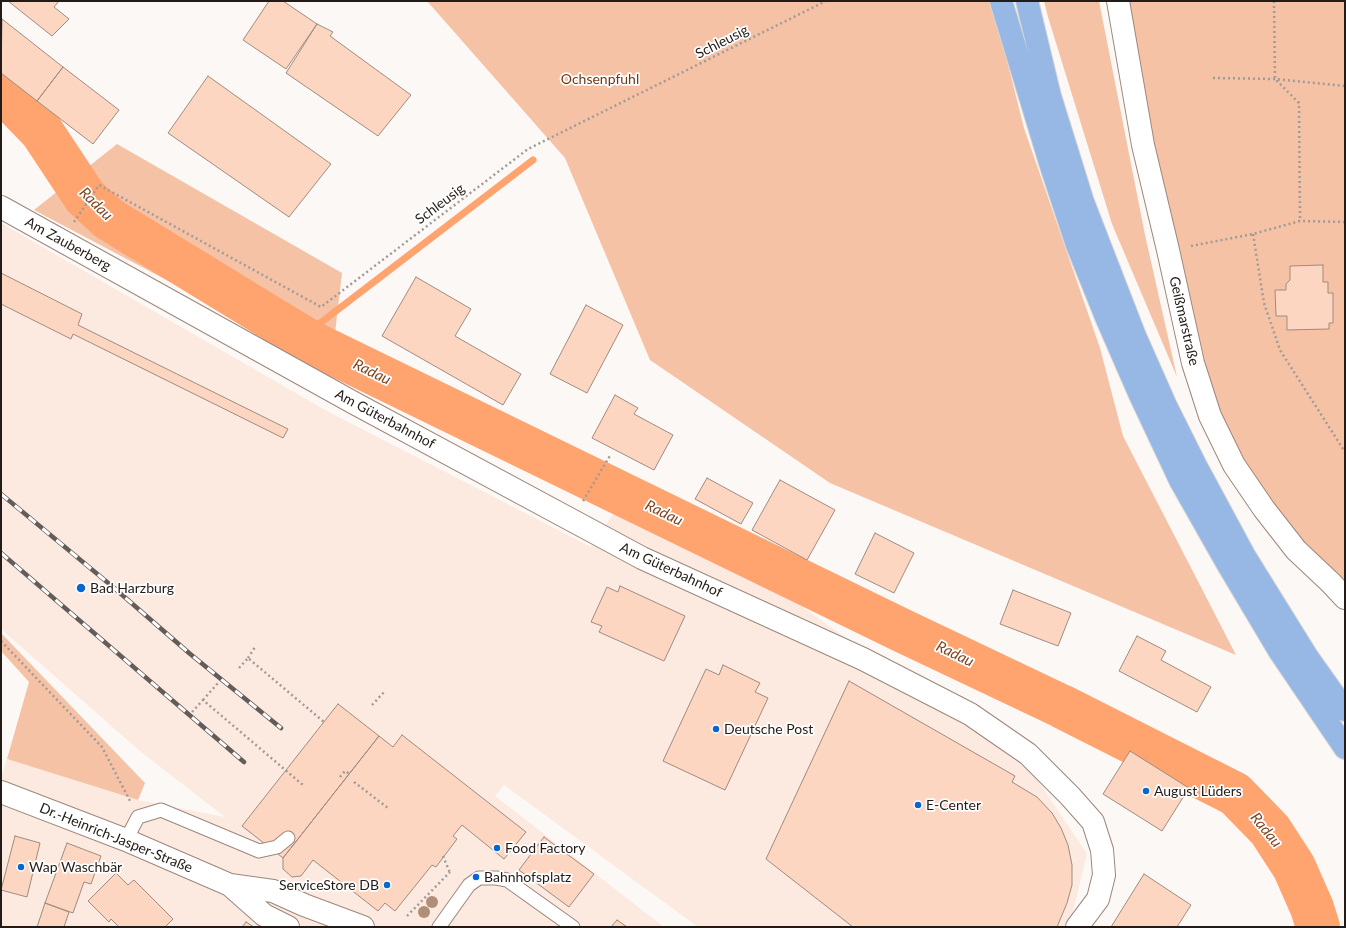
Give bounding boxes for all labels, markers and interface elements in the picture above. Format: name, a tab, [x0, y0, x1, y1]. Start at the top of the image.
street label: Schleusig	[693, 22, 751, 62]
park label: Ochsenpfuhl	[561, 71, 639, 87]
street label: Schleusig	[412, 180, 468, 228]
water label: Radau	[76, 184, 116, 224]
street label: Am Zauberberg	[22, 214, 114, 274]
street label: Geißmarstraße	[1166, 275, 1202, 367]
water label: Radau	[350, 355, 394, 389]
street label: Am Güterbahnhof	[332, 386, 438, 452]
water label: Radau	[642, 496, 686, 530]
street label: Am Güterbahnhof	[617, 539, 725, 601]
place label: Bad Harzburg	[90, 580, 174, 596]
marker: Bad Harzburg	[75, 582, 87, 594]
water label: Radau	[933, 637, 977, 671]
place label: Deutsche Post	[724, 721, 813, 737]
marker: Deutsche Post	[711, 724, 721, 734]
place label: August Lüders	[1154, 783, 1242, 799]
marker: August Lüders	[1141, 786, 1151, 796]
place label: E-Center	[926, 797, 981, 813]
street label: Dr.-Heinrich-Jasper-Straße	[37, 800, 195, 876]
marker: E-Center	[913, 800, 923, 810]
water label: Radau	[1247, 809, 1285, 851]
place label: Food Factory	[505, 840, 585, 856]
marker: Food Factory	[492, 843, 502, 853]
place label: Wap Waschbär	[29, 859, 122, 875]
marker: Wap Waschbär	[16, 862, 26, 872]
place label: Bahnhofsplatz	[484, 869, 571, 885]
marker: Bahnhofsplatz	[471, 872, 481, 882]
place label: ServiceStore DB	[279, 877, 379, 893]
marker: ServiceStore DB	[382, 880, 392, 890]

